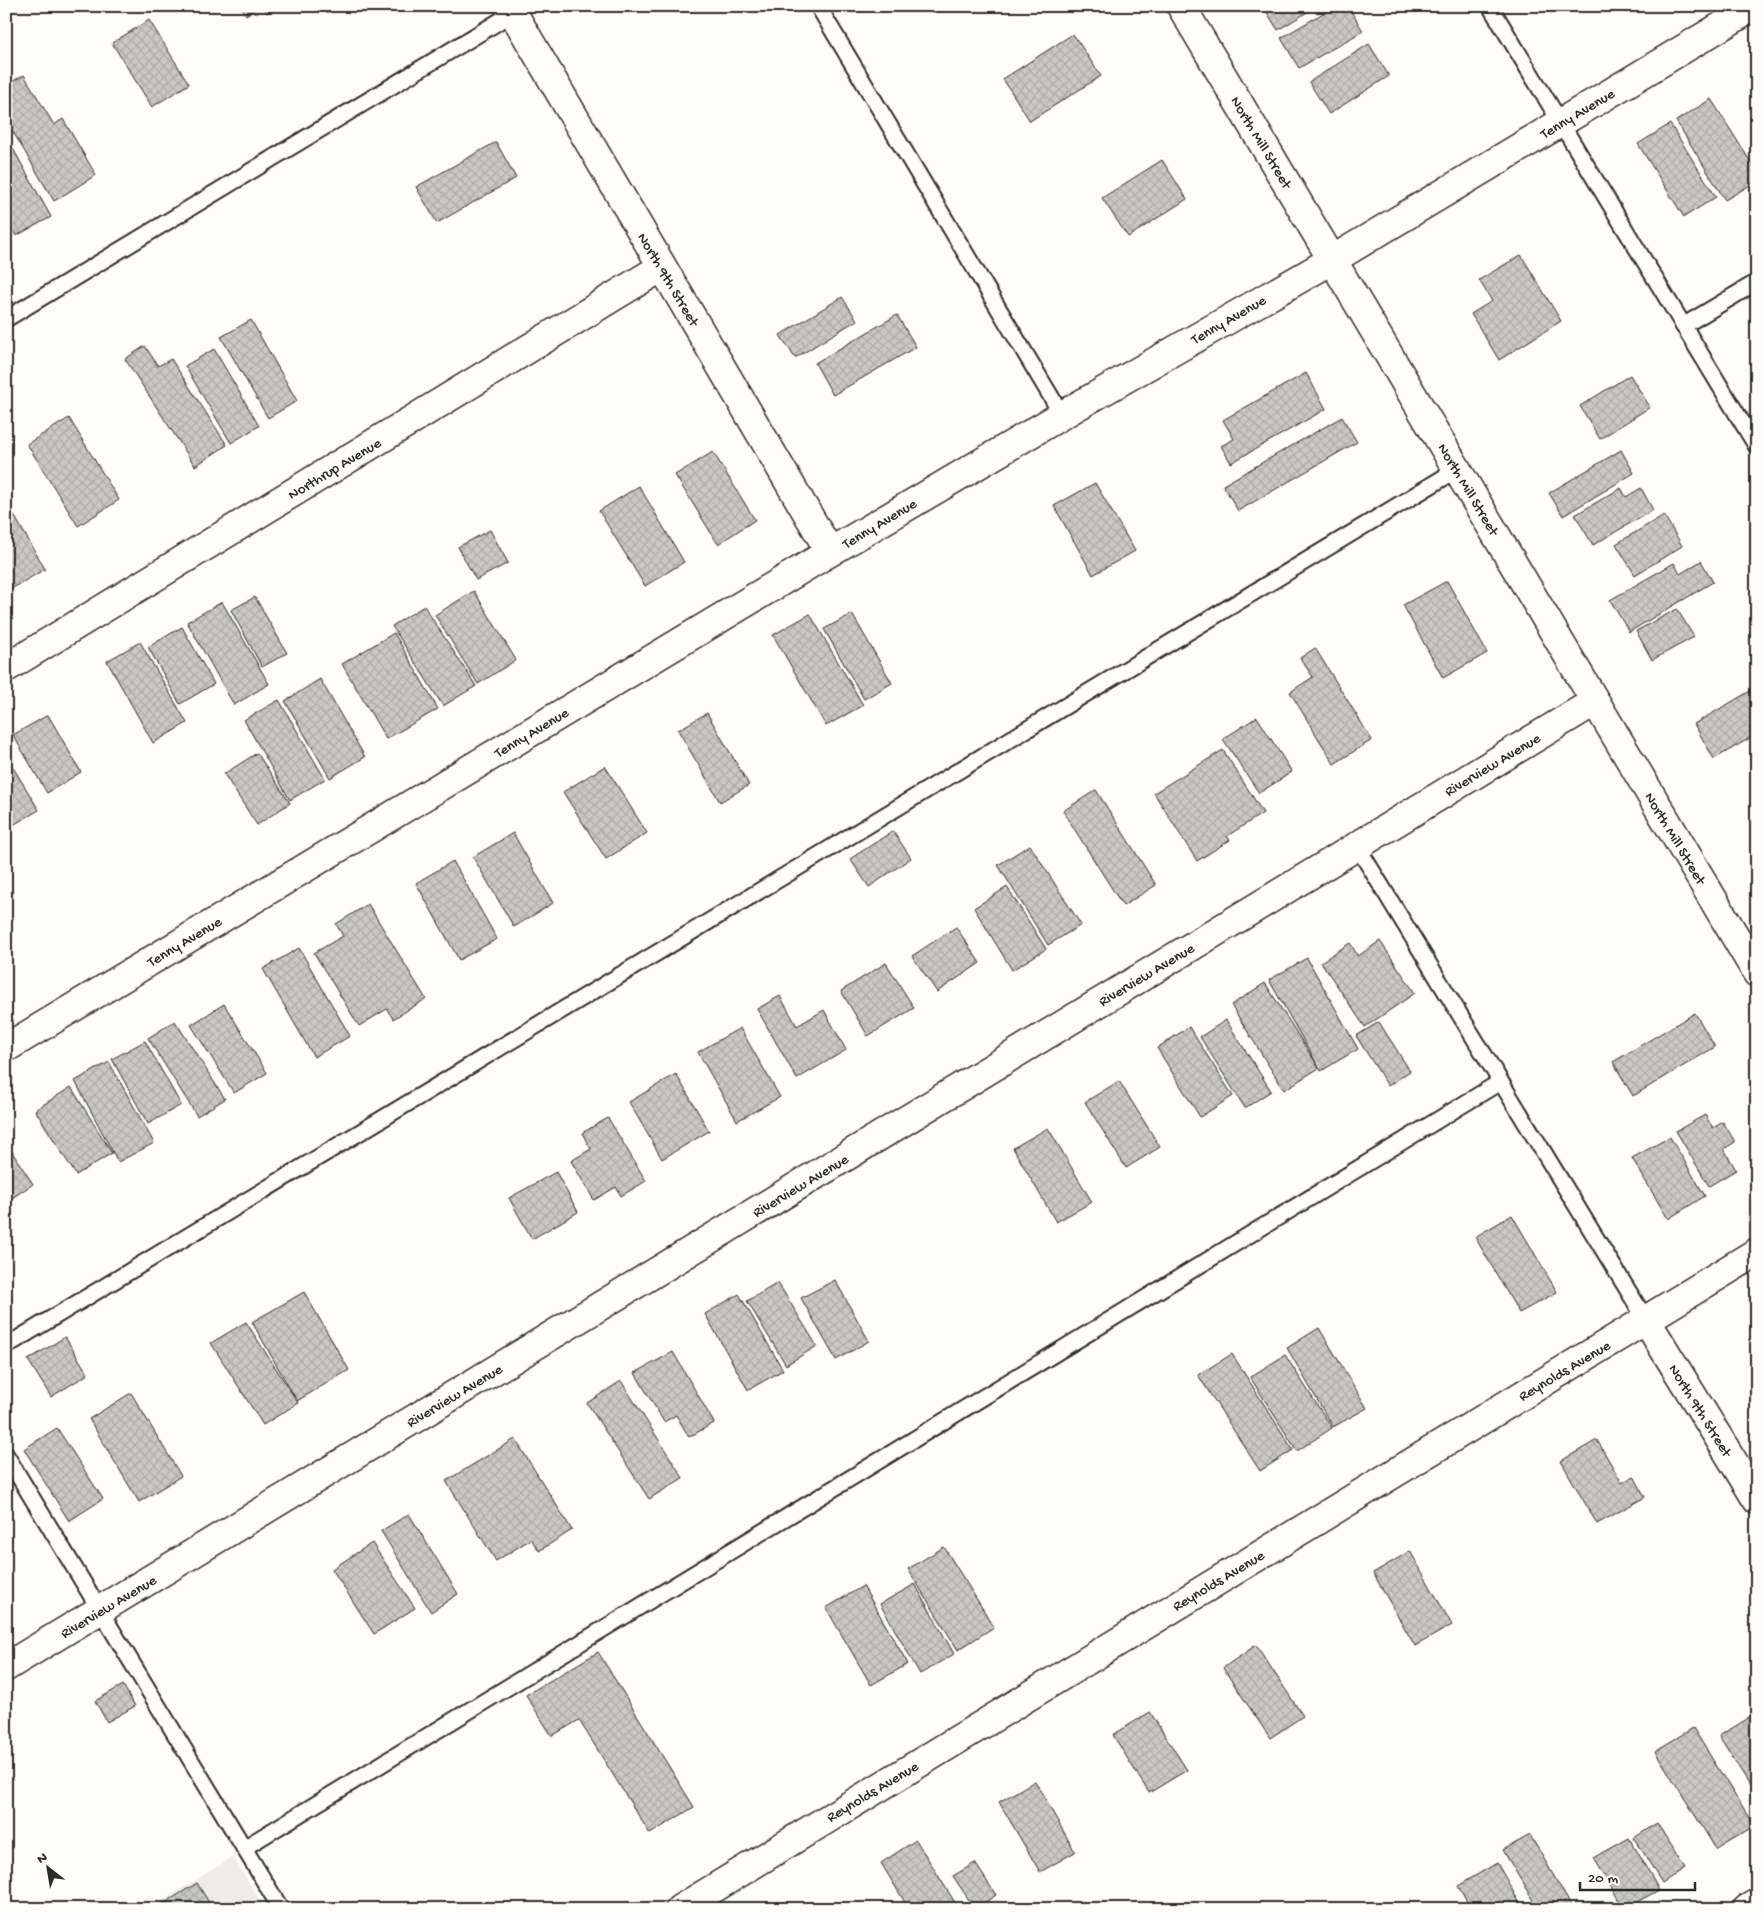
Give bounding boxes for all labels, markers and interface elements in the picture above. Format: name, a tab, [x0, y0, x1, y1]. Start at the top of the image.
street label: Tenny Avenue	[1537, 85, 1619, 145]
street label: North Mill Street	[1226, 94, 1296, 194]
street label: North 9th Street	[632, 230, 703, 332]
street label: Tenny Avenue	[1187, 292, 1270, 350]
street label: Northrup Avenue	[285, 435, 385, 505]
street label: North Mill Street	[1433, 441, 1503, 541]
street label: Tenny Avenue	[839, 495, 921, 555]
street label: Tenny Avenue	[491, 704, 573, 764]
street label: Riverview Avenue	[1442, 730, 1544, 801]
street label: North Mill Street	[1640, 790, 1710, 890]
street label: Tenny Avenue	[144, 913, 226, 973]
street label: Riverview Avenue	[1096, 940, 1198, 1011]
street label: Riverview Avenue	[750, 1151, 852, 1222]
street label: Reynolds Avenue	[1516, 1337, 1615, 1406]
street label: Riverview Avenue	[404, 1361, 506, 1432]
street label: North 9th Street	[1664, 1361, 1736, 1462]
street label: Reynolds Avenue	[1170, 1547, 1269, 1616]
street label: Riverview Avenue	[58, 1572, 160, 1643]
street label: Reynolds Avenue	[824, 1758, 923, 1827]
north arrow	[22, 1842, 72, 1892]
text: N	[34, 1849, 51, 1869]
scale bar	[1580, 1860, 1696, 1892]
text: 20 m	[1588, 1870, 1618, 1888]

